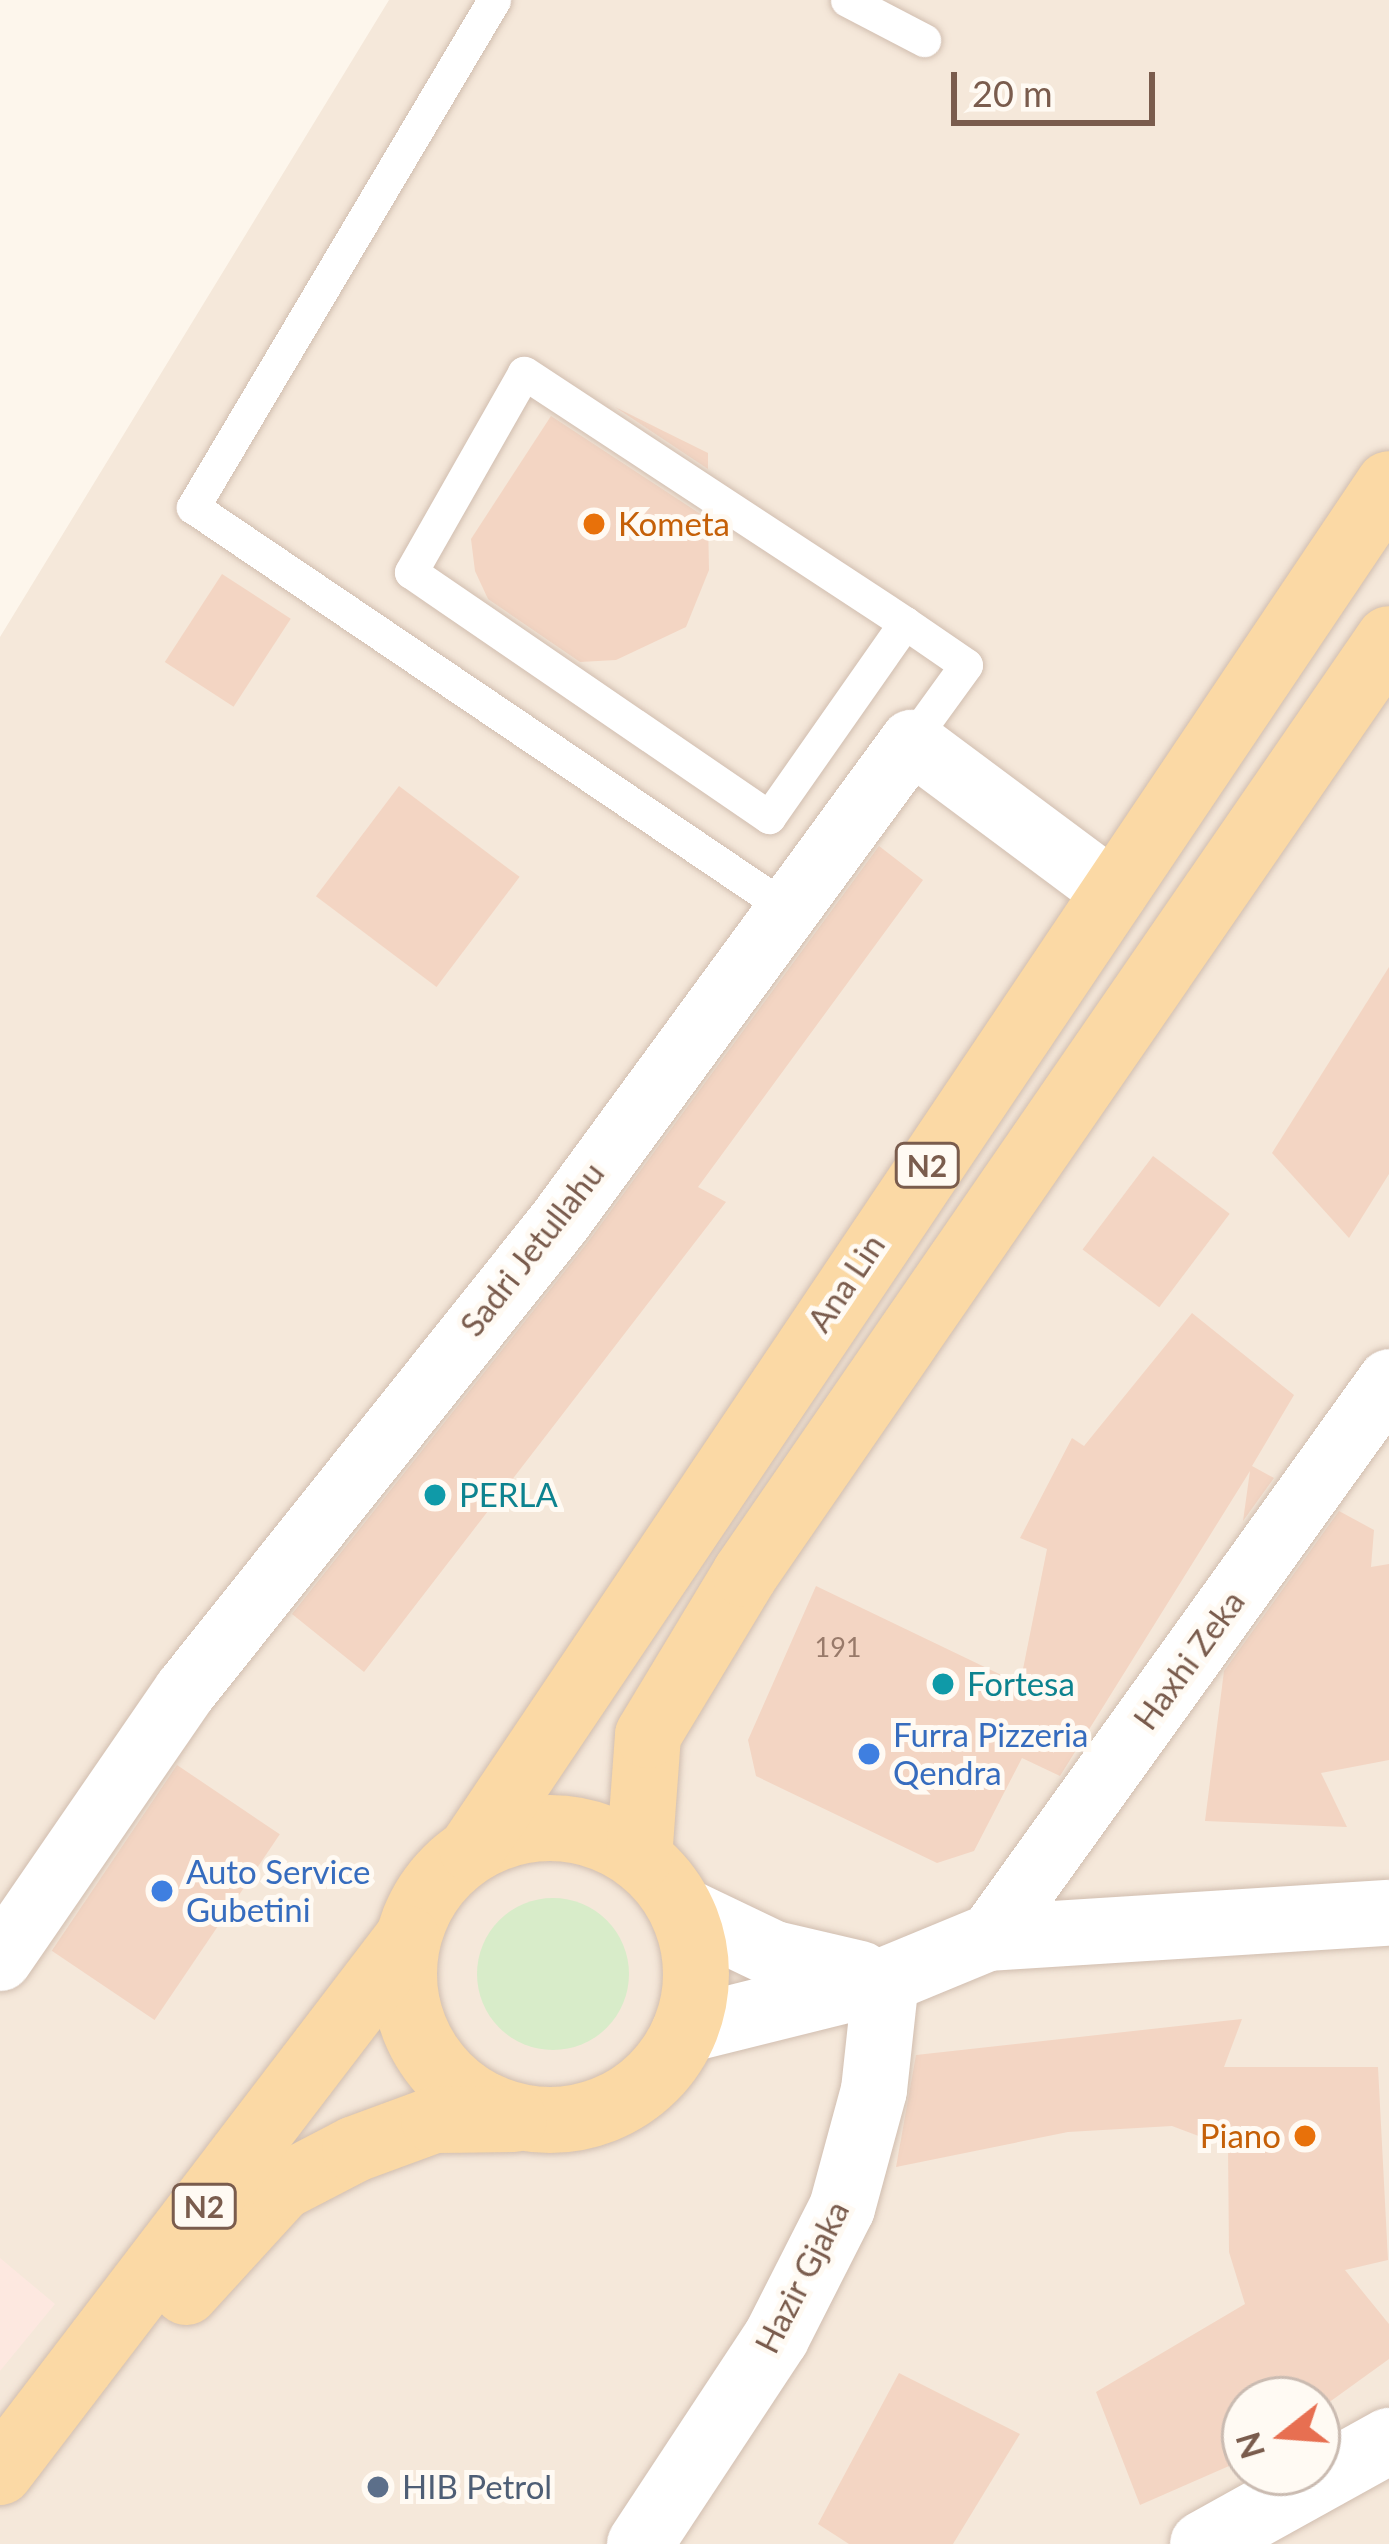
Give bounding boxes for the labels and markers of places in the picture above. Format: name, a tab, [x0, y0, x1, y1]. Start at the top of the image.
place label: Kometa	[618, 504, 730, 544]
marker: Kometa	[581, 511, 607, 537]
place label: PERLA	[459, 1475, 558, 1515]
marker: PERLA	[422, 1482, 448, 1508]
place label: Fortesa	[967, 1664, 1075, 1704]
marker: Fortesa	[930, 1671, 956, 1697]
place label: Furra Pizzeria Qendra	[893, 1715, 1088, 1793]
marker: Furra Pizzeria Qendra	[856, 1741, 882, 1767]
place label: Auto Service Gubetini	[186, 1852, 370, 1930]
marker: Auto Service Gubetini	[149, 1878, 175, 1904]
place label: Piano	[1200, 2116, 1281, 2156]
marker: Piano	[1292, 2123, 1318, 2149]
place label: HIB Petrol	[402, 2467, 552, 2507]
marker: HIB Petrol	[365, 2474, 391, 2500]

